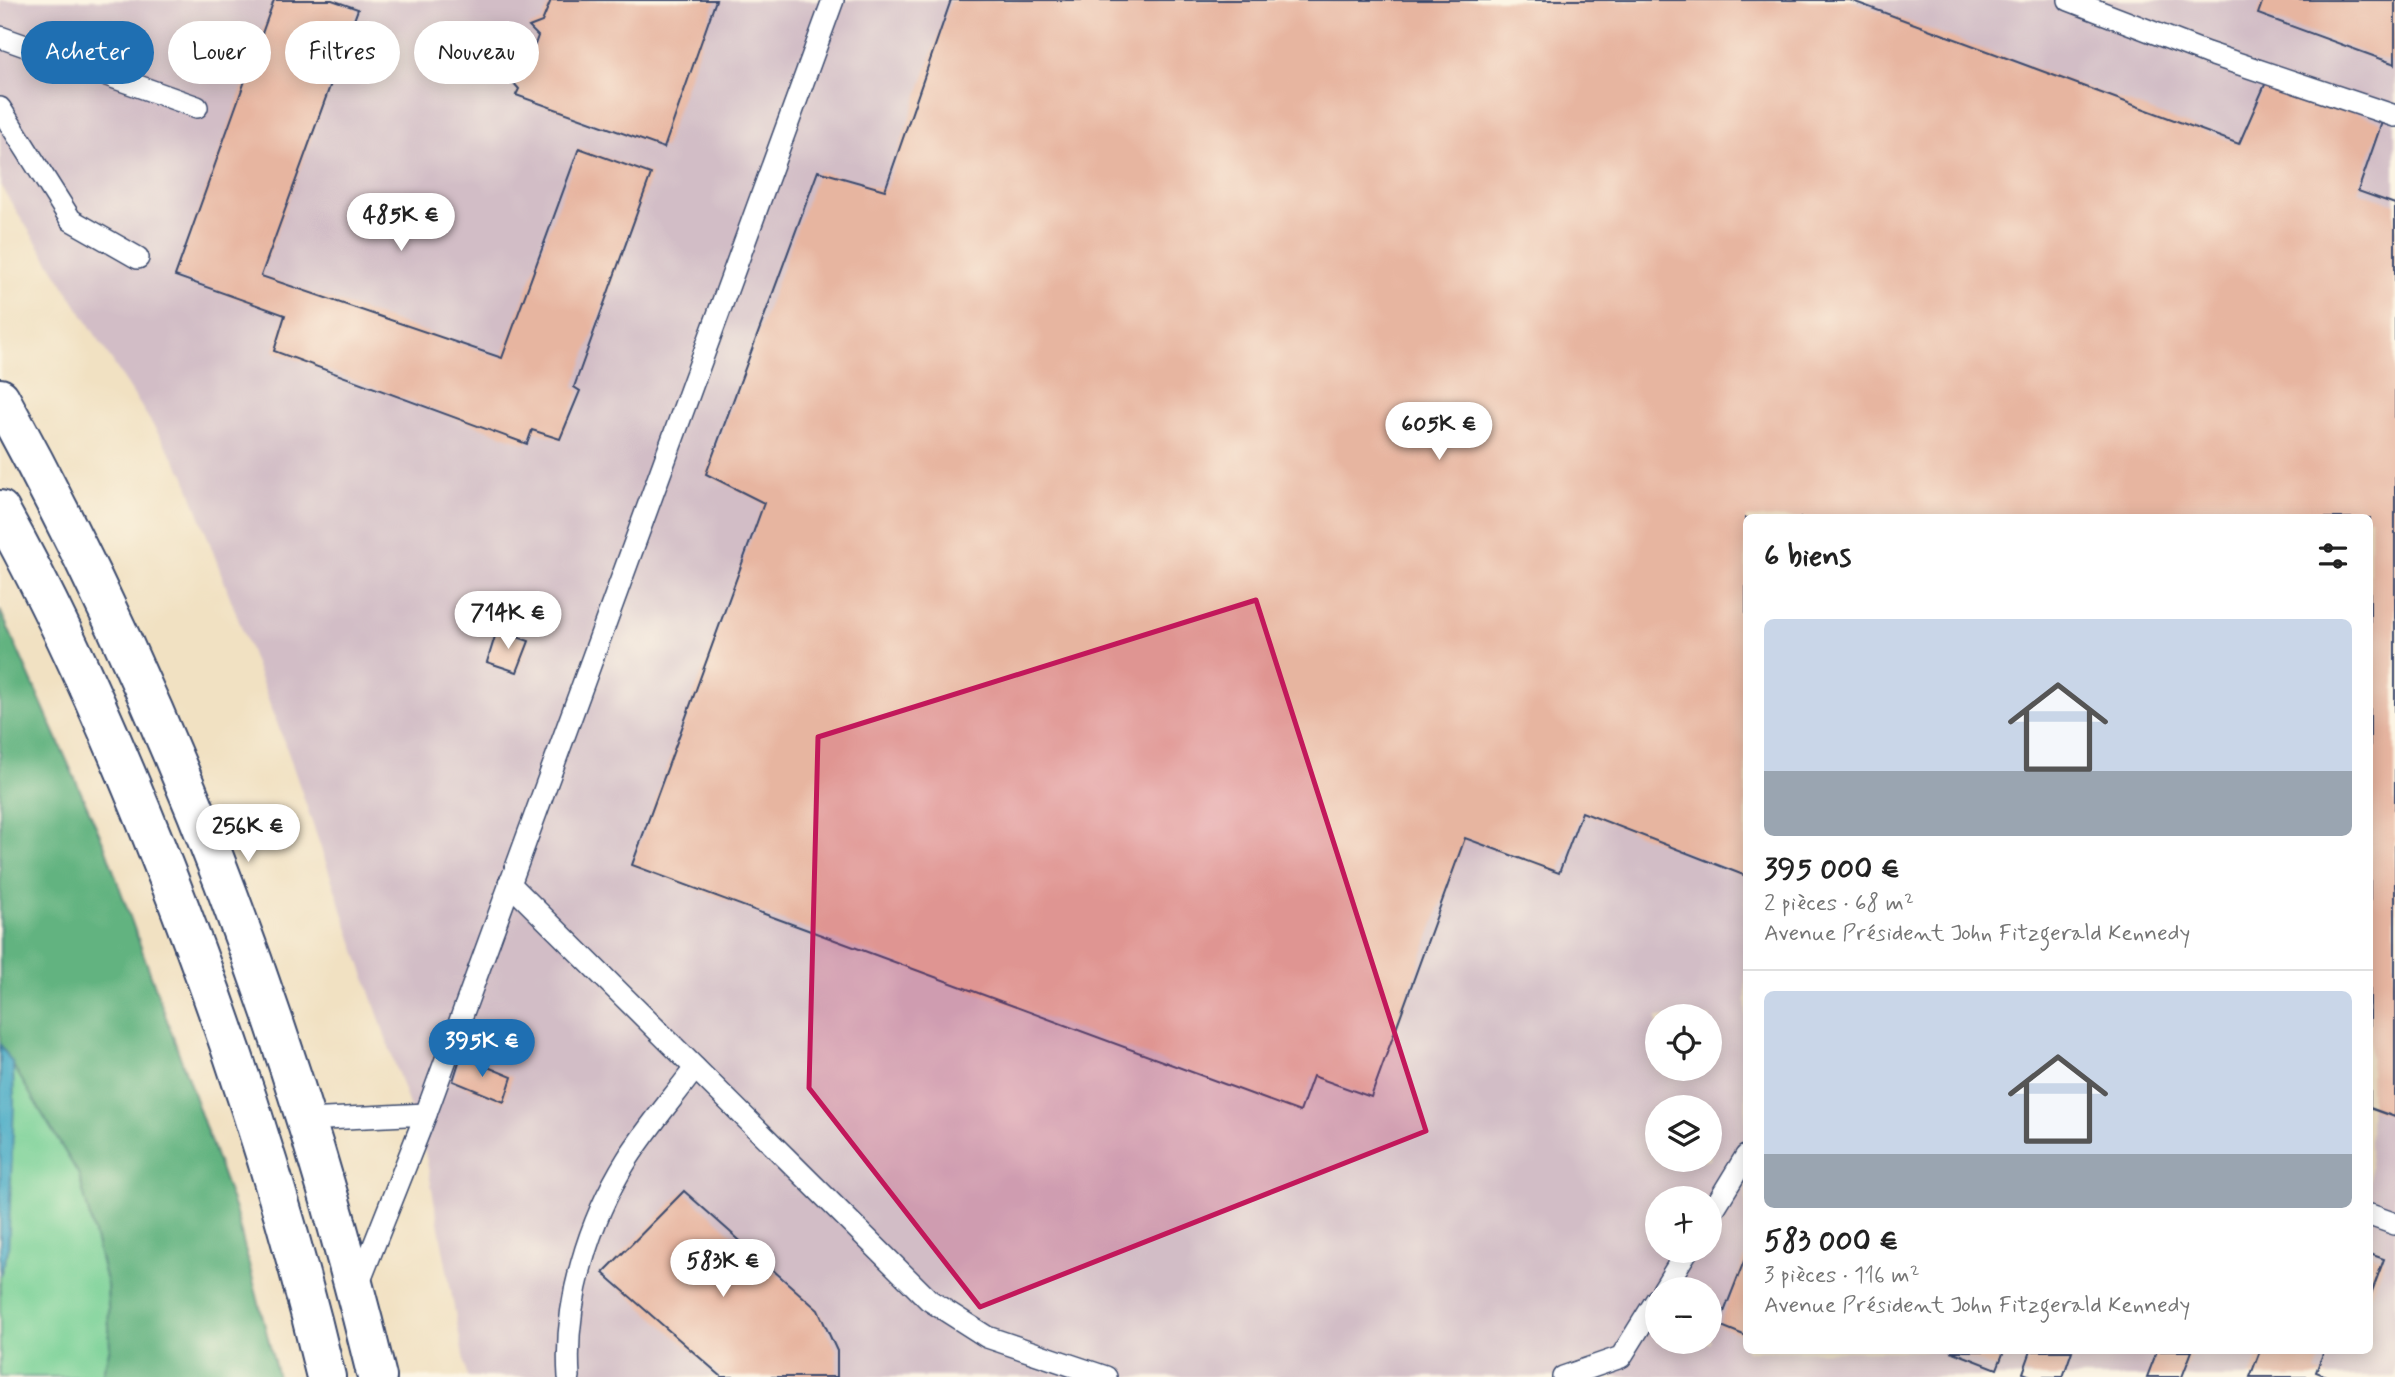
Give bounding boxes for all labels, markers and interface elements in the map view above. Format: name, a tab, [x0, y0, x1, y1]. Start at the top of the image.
chip: Acheter	[21, 21, 154, 84]
chip: Louer	[168, 21, 271, 84]
chip: Filtres	[285, 21, 400, 84]
chip: Nouveau	[414, 21, 539, 84]
pin: 485K €	[344, 194, 458, 253]
text: 485K €	[363, 201, 439, 231]
pin: 605K €	[1382, 402, 1496, 462]
text: 605K €	[1401, 410, 1477, 440]
text: 6 biens	[1764, 537, 1851, 576]
icon: filters	[2314, 537, 2352, 575]
pin: 714K €	[451, 592, 565, 651]
text: 714K €	[471, 599, 545, 629]
icon: home	[1995, 664, 2121, 790]
pin: 256K €	[191, 804, 305, 864]
text: 256K €	[212, 812, 284, 842]
text: 395 000 €	[1764, 850, 1900, 889]
text: 2 pièces · 68 m²	[1764, 889, 1914, 919]
text: Avenue Président John Fitzgerald Kennedy	[1764, 919, 2190, 949]
map controls	[1645, 1004, 1722, 1354]
button: locate	[1645, 1004, 1722, 1081]
pin: 395K €	[425, 1020, 539, 1079]
text: 395K €	[445, 1027, 519, 1057]
icon: home	[1995, 1036, 2121, 1162]
button: layers	[1645, 1095, 1722, 1172]
button: +	[1645, 1186, 1722, 1263]
text: 583 000 €	[1764, 1222, 1899, 1261]
pin: 583K €	[666, 1240, 780, 1299]
text: 583K €	[686, 1247, 760, 1277]
text: 3 pièces · 116 m²	[1764, 1261, 1920, 1291]
button: −	[1645, 1277, 1722, 1354]
text: Avenue Président John Fitzgerald Kennedy	[1764, 1291, 2190, 1321]

